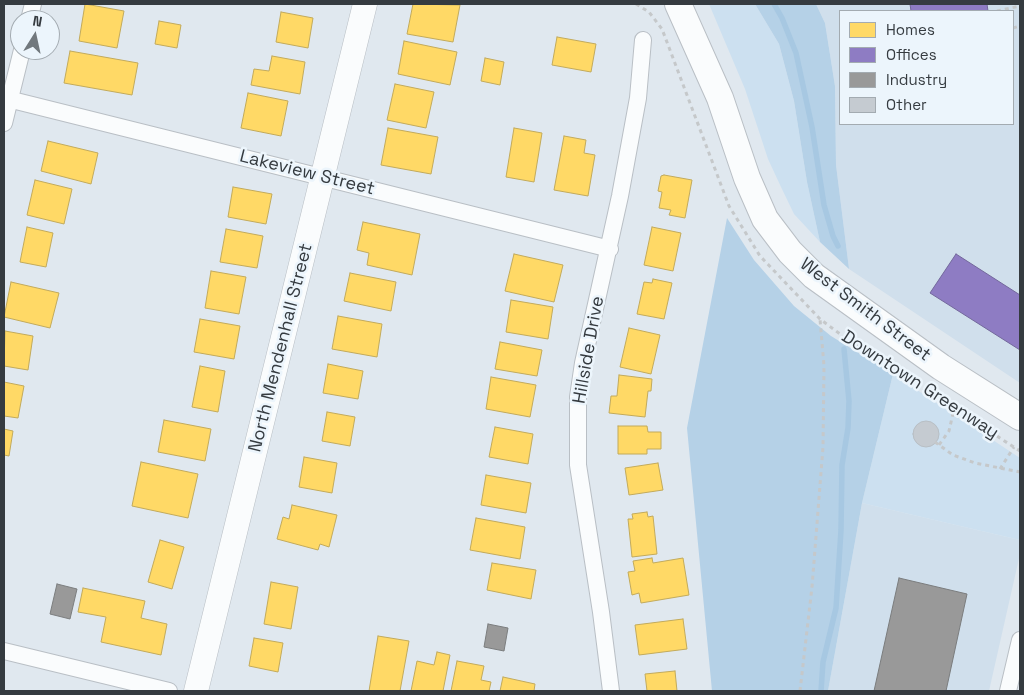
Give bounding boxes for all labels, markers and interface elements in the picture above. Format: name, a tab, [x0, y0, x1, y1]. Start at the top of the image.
north arrow	[10, 10, 60, 60]
legend	[839, 10, 1014, 125]
text: N	[31, 12, 44, 31]
text: Homes	[886, 20, 935, 39]
text: Offices	[886, 45, 937, 64]
text: Industry	[886, 70, 947, 89]
text: Other	[886, 95, 927, 114]
street label: Lakeview Street	[237, 146, 377, 200]
street label: North Mendenhall Street	[245, 241, 317, 455]
street label: West Smith Street	[795, 254, 935, 366]
street label: Hillside Drive	[569, 294, 609, 406]
street label: Downtown Greenway	[837, 326, 1003, 444]

